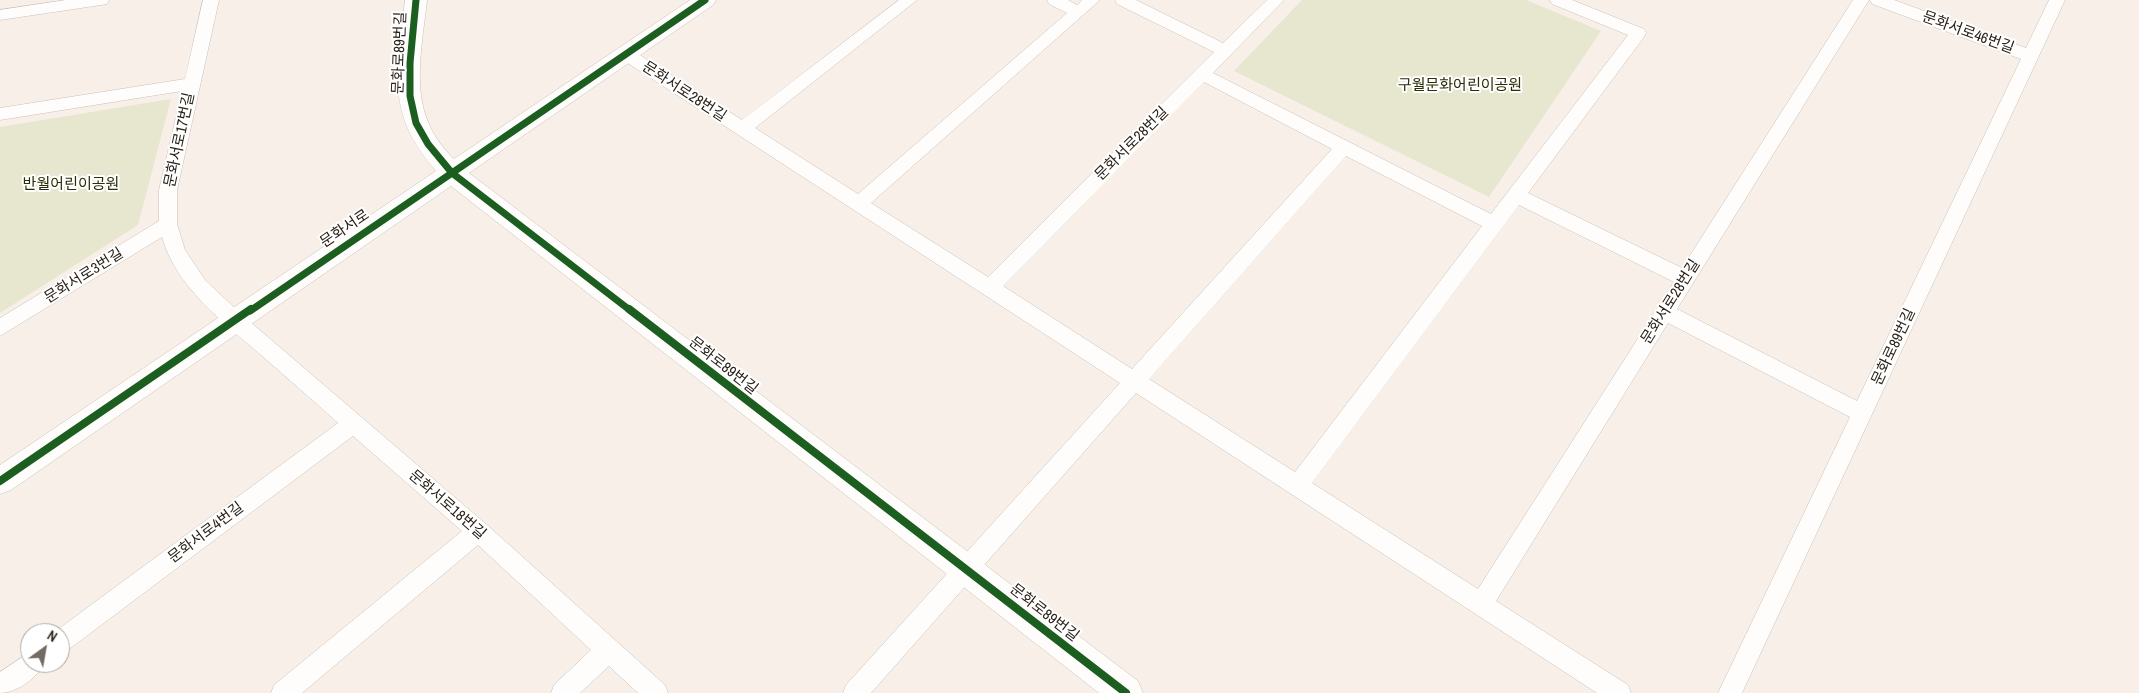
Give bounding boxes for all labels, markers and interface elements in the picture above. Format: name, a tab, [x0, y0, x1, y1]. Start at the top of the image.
street label: 문화서로46번길	[1920, 8, 2016, 58]
street label: 문화로89번길	[390, 11, 410, 95]
street label: 문화서로28번길	[639, 58, 729, 126]
park label: 구월문화어린이공원	[1398, 77, 1522, 95]
street label: 문화서로17번길	[161, 91, 199, 189]
street label: 문화서로28번길	[1092, 104, 1172, 184]
park label: 반월어린이공원	[23, 176, 119, 194]
street label: 문화서로	[317, 206, 373, 252]
street label: 문화서로3번길	[41, 245, 127, 307]
street label: 문화서로28번길	[1638, 256, 1704, 348]
street label: 문화로89번길	[1868, 306, 1920, 388]
street label: 문화로89번길	[685, 333, 761, 399]
street label: 문화서로18번길	[405, 467, 489, 543]
street label: 문화서로4번길	[165, 499, 247, 567]
street label: 문화로89번길	[1006, 580, 1082, 646]
north arrow	[20, 623, 70, 673]
text: N	[44, 626, 61, 646]

